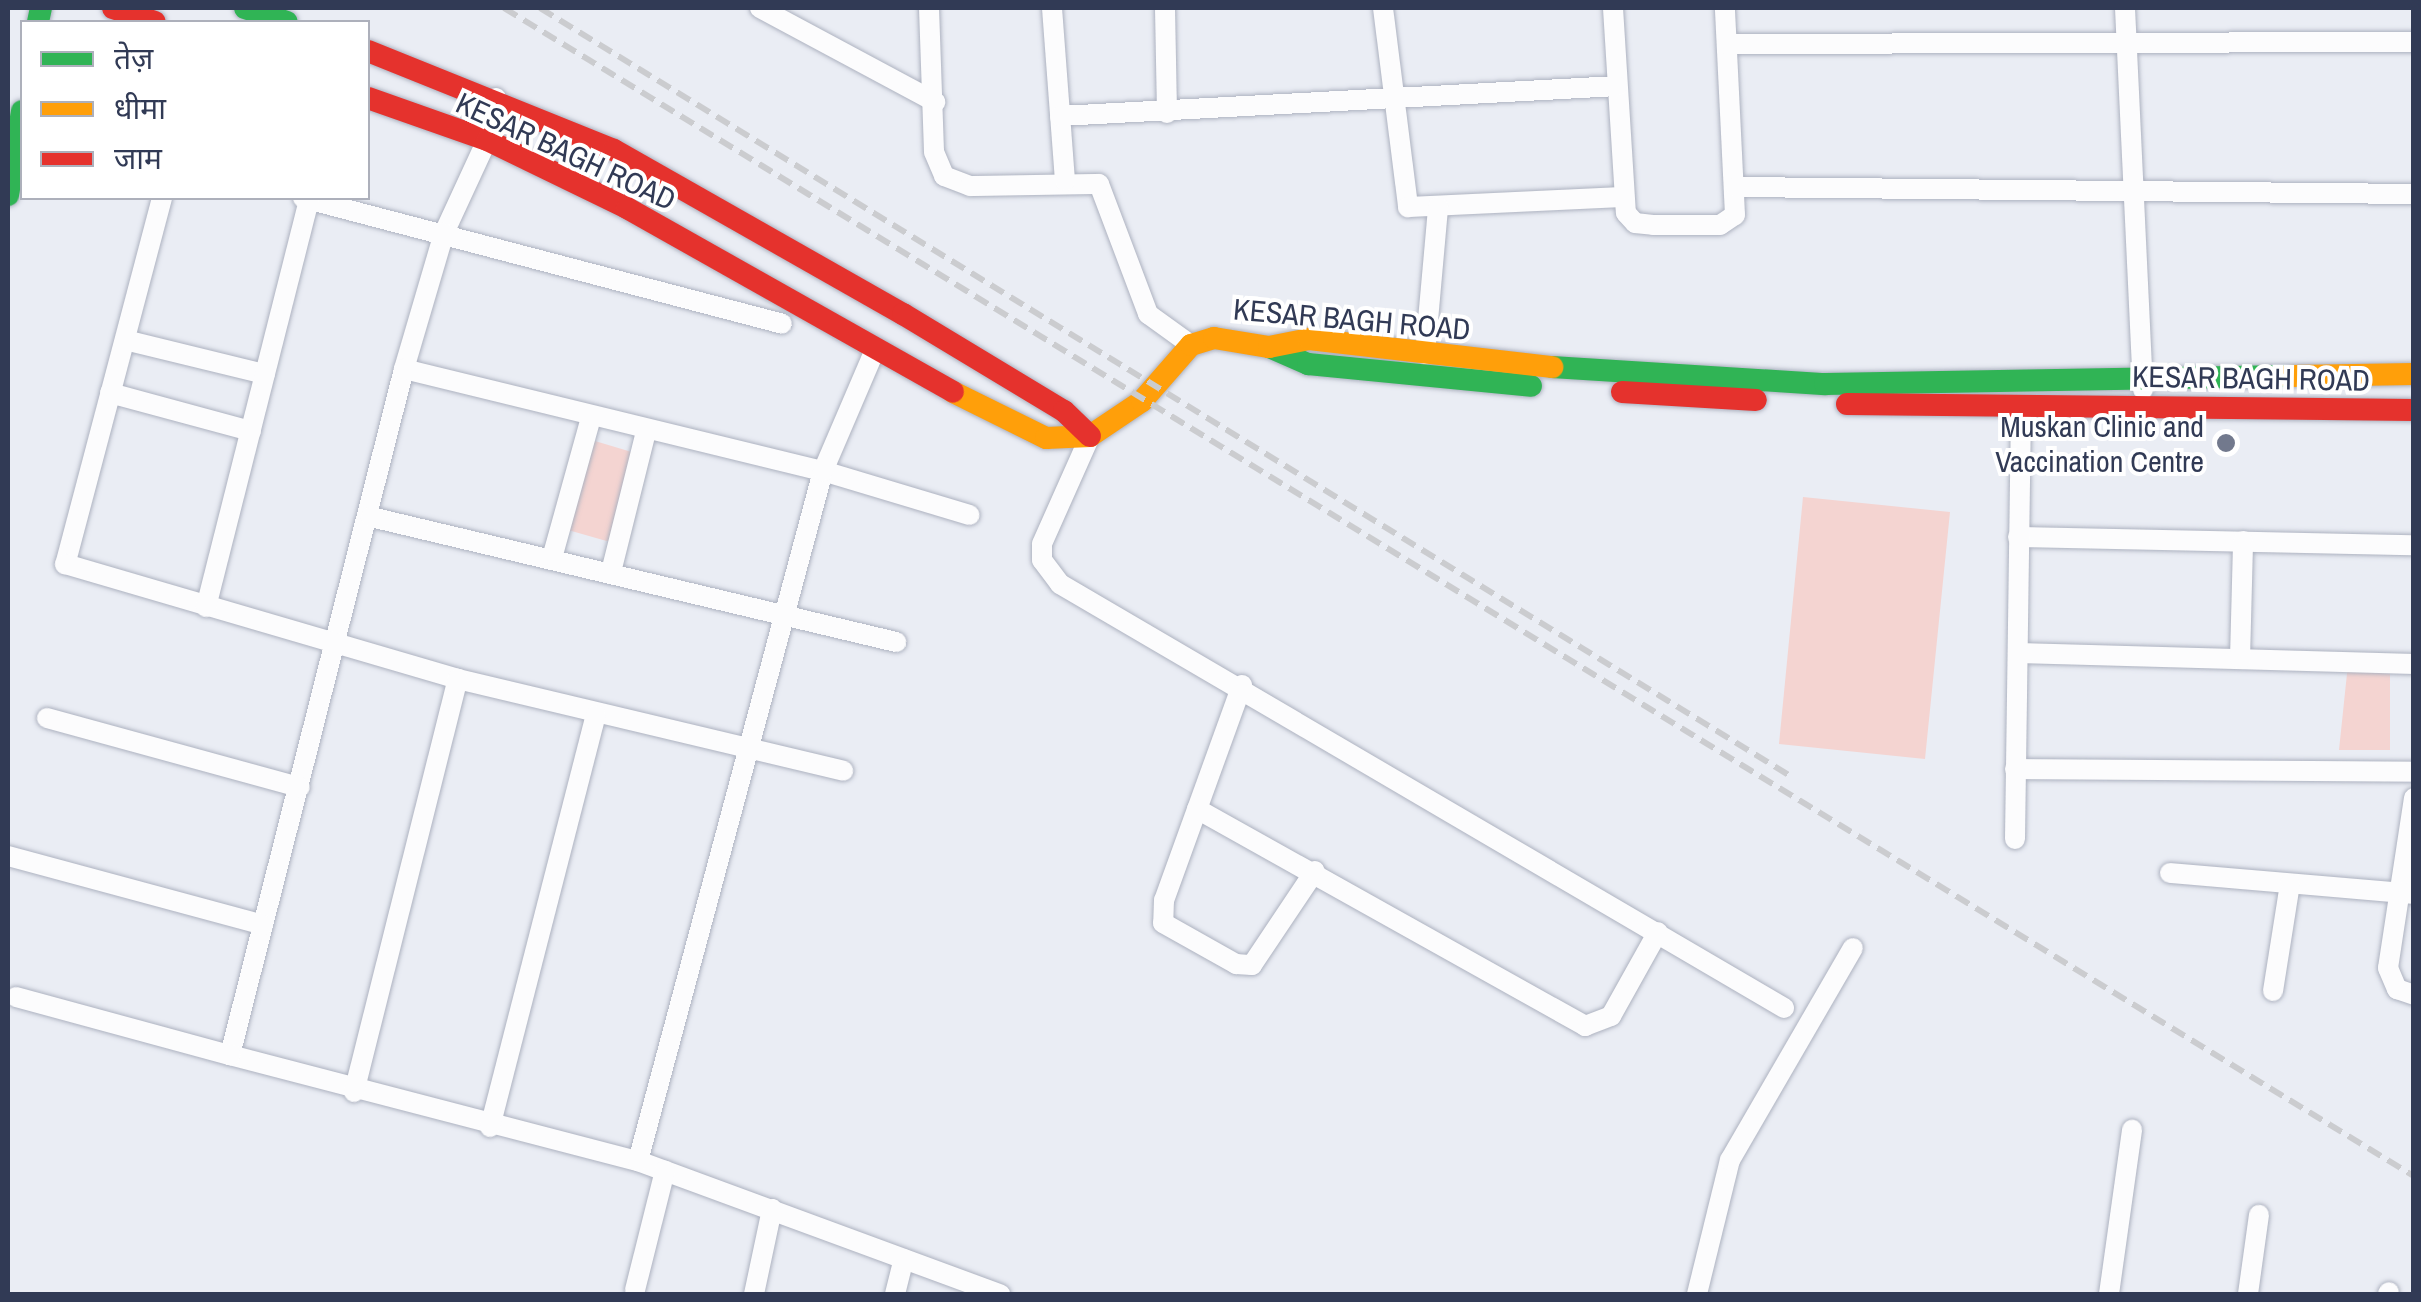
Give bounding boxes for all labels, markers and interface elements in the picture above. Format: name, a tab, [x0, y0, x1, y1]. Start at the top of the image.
legend	[20, 20, 370, 200]
text: तेज़	[114, 38, 153, 78]
street label: KESAR BAGH ROAD	[451, 84, 681, 218]
text: धीमा	[114, 88, 166, 128]
text: जाम	[114, 138, 162, 178]
street label: KESAR BAGH ROAD	[1232, 291, 1472, 347]
street label: KESAR BAGH ROAD	[2132, 358, 2370, 398]
place label: Muskan Clinic and Vaccination Centre	[1995, 408, 2204, 478]
marker: Muskan Clinic and Vaccination Centre	[2213, 430, 2239, 456]

